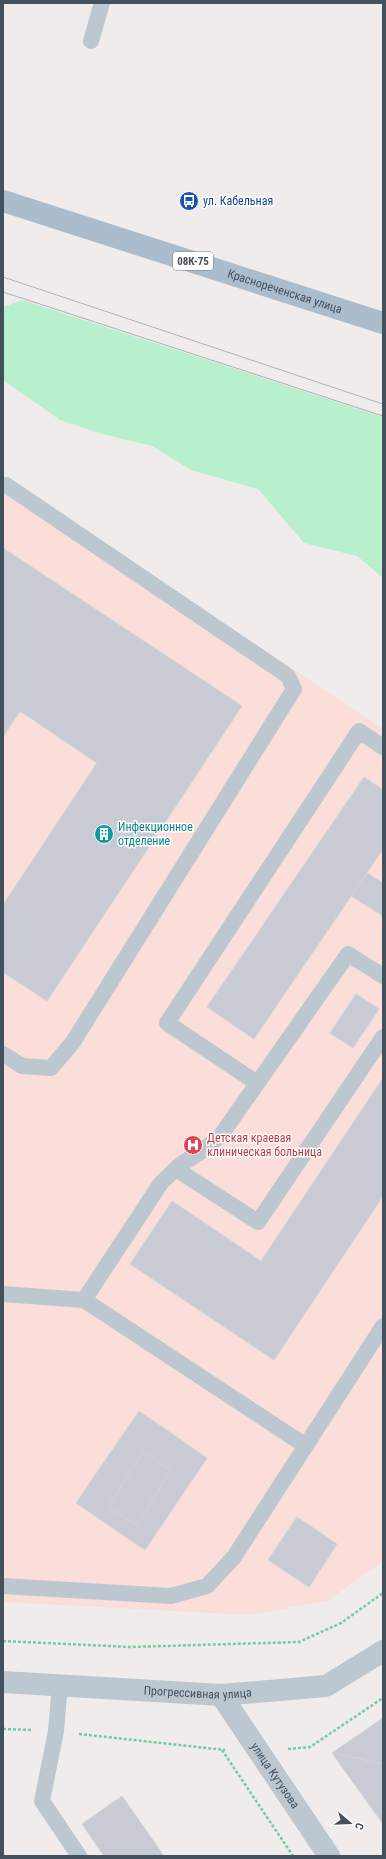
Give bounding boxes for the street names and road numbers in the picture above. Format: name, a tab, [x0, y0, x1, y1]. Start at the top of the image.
road number: 08К-75	[173, 252, 213, 270]
street label: Краснореченская улица	[226, 267, 344, 317]
street label: Прогрессивная улица	[143, 1683, 252, 1702]
street label: улица Кутузова	[248, 1740, 302, 1812]

